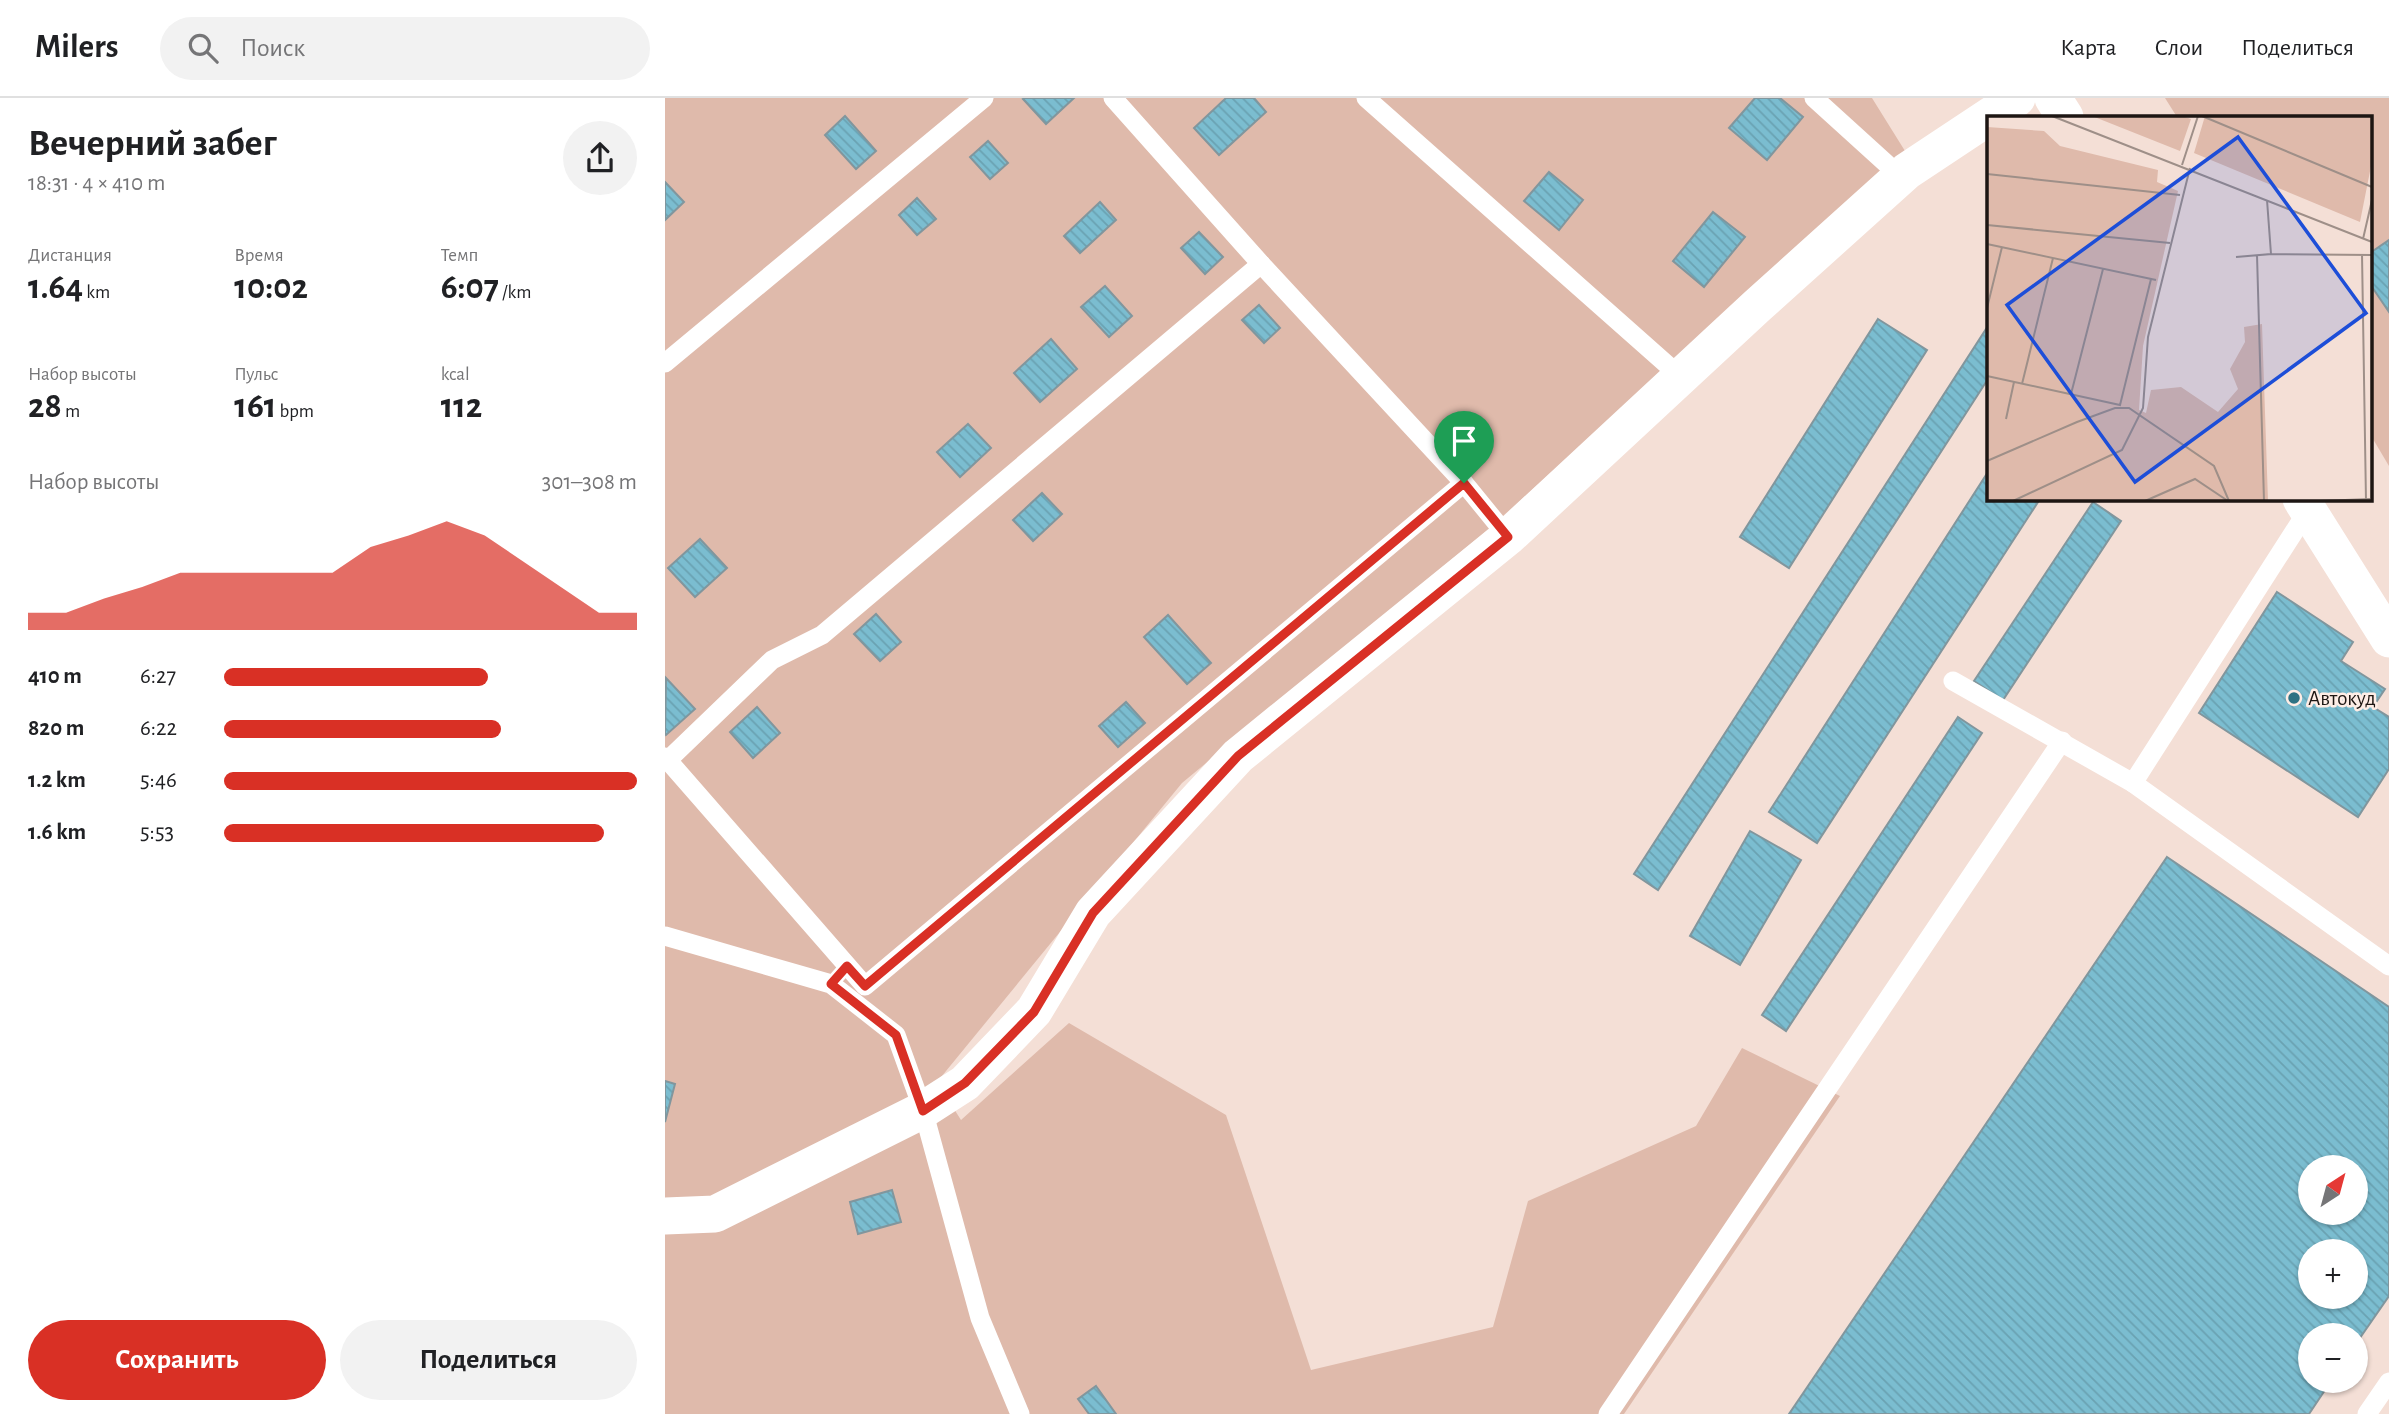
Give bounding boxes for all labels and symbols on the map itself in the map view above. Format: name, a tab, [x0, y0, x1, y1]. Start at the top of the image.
inset map	[1987, 116, 2371, 500]
pin	[1434, 411, 1494, 483]
place label: Автокуд	[2308, 688, 2376, 709]
marker: Автокуд	[2286, 690, 2302, 706]
north arrow	[2298, 1155, 2368, 1225]

